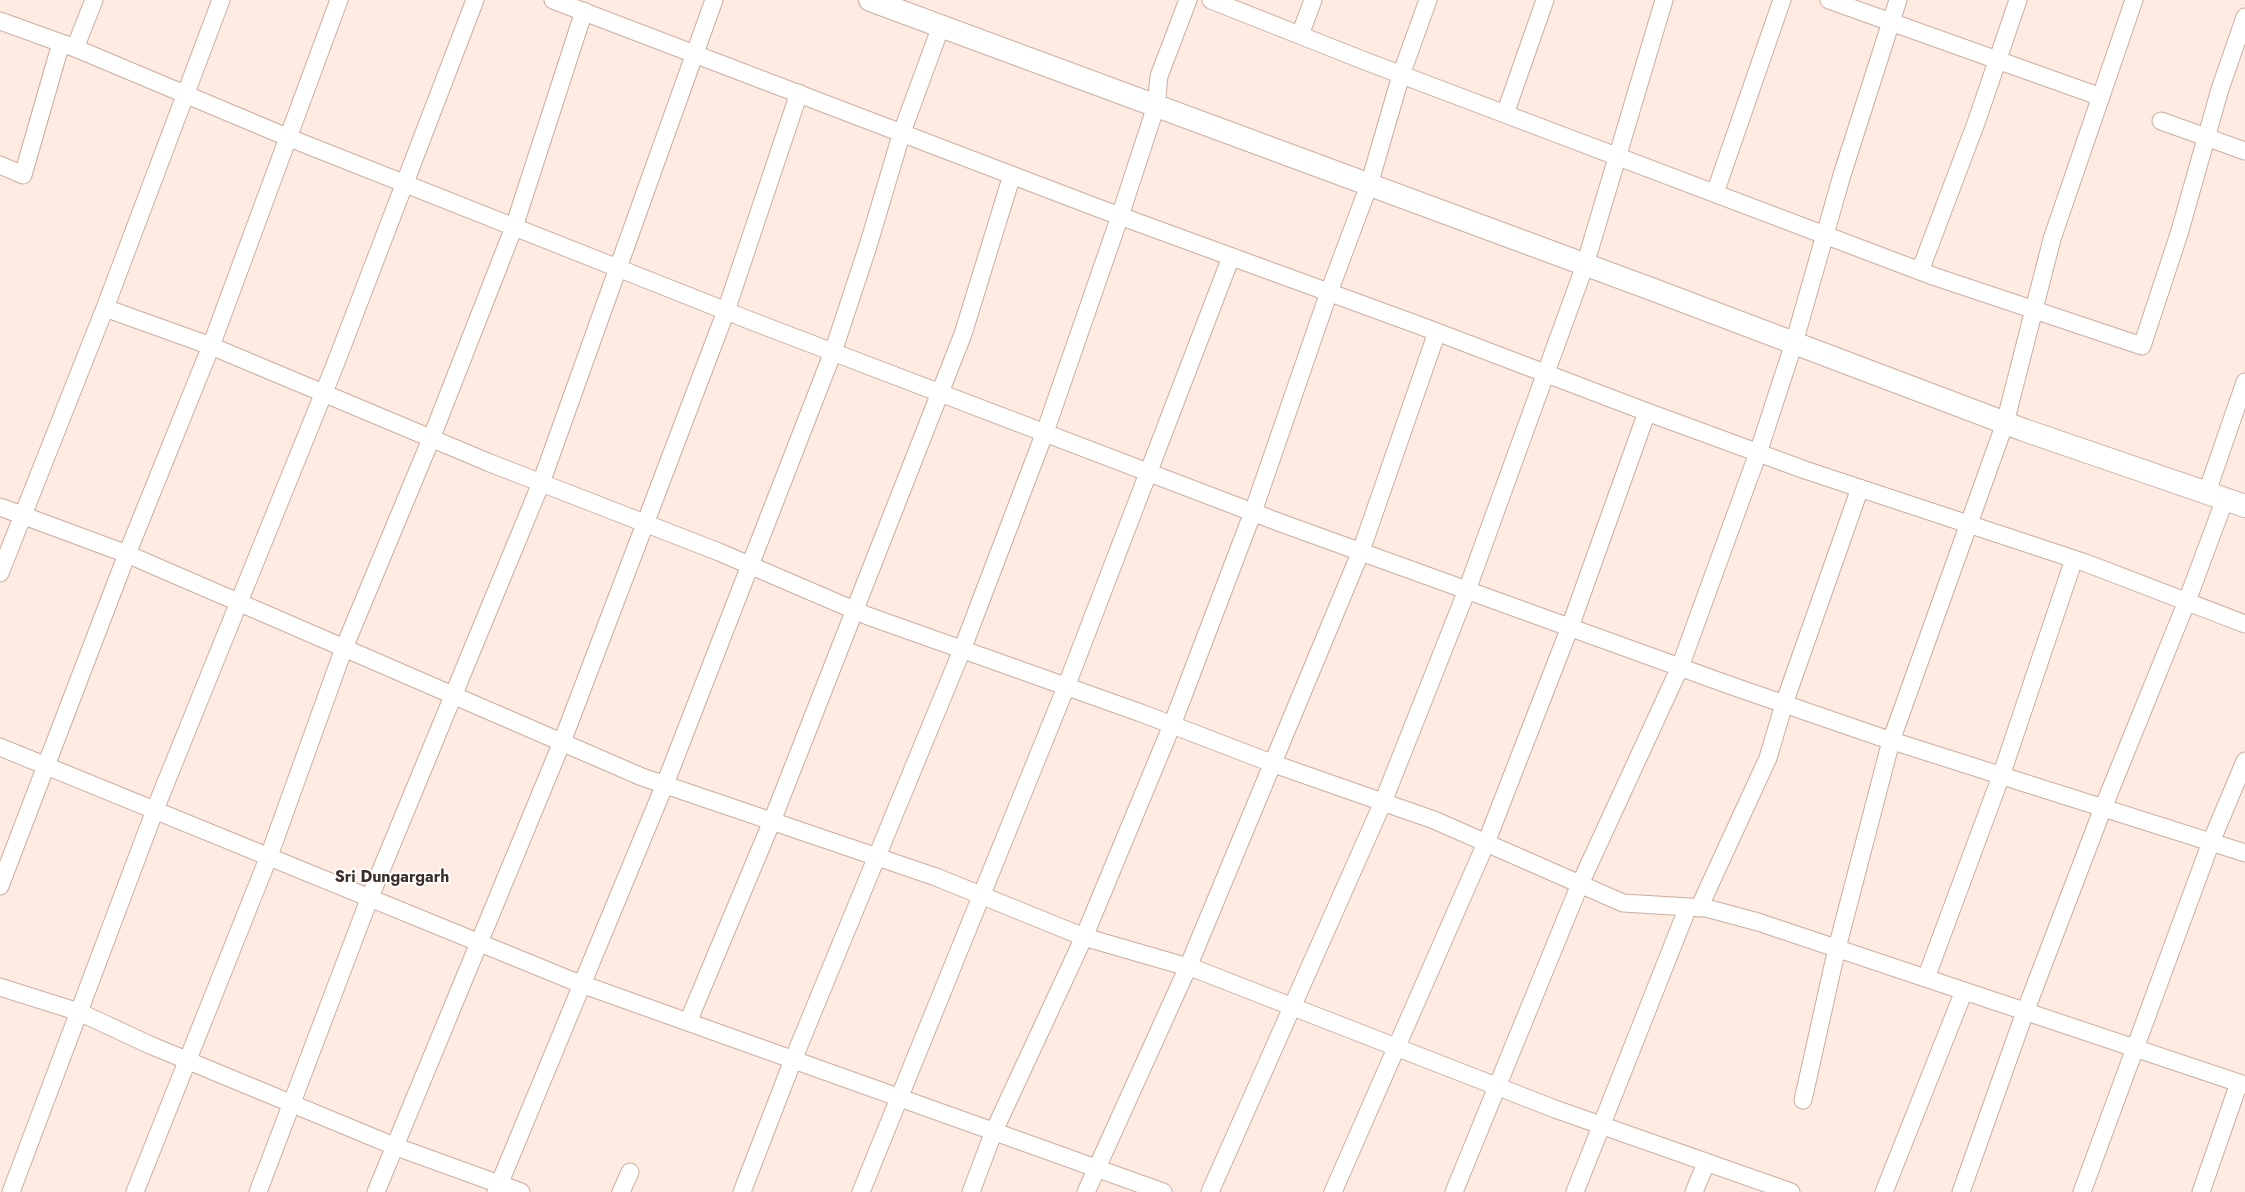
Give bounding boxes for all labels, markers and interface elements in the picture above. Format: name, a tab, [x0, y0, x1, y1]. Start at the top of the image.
district label: Sri Dungargarh	[335, 868, 449, 888]

